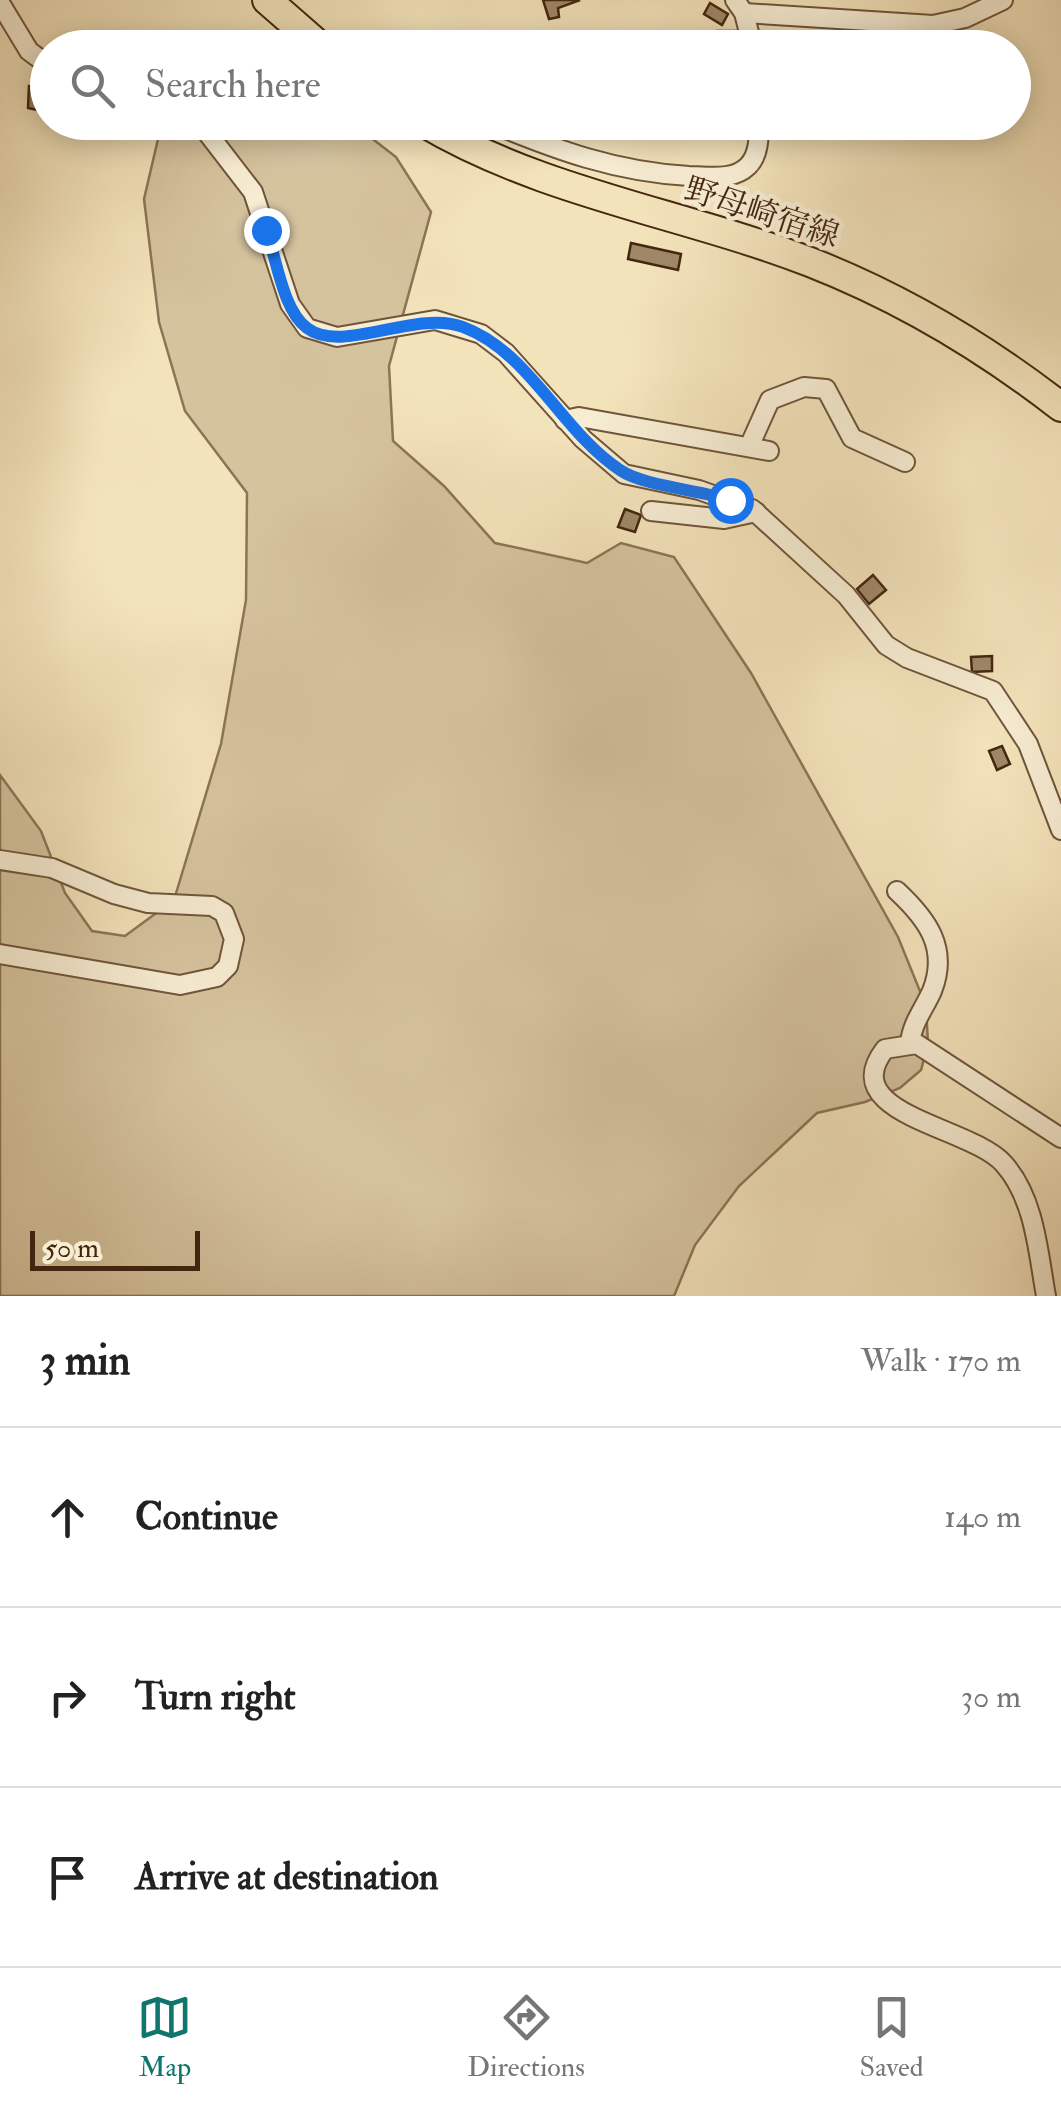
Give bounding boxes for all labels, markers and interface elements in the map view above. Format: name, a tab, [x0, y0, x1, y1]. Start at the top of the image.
search box	[30, 30, 1031, 140]
icon: search	[65, 58, 120, 113]
text: Search here	[145, 61, 321, 109]
street label: 野母崎宿線	[680, 169, 844, 257]
route end	[244, 208, 290, 254]
route start	[708, 478, 754, 524]
scale bar	[30, 1226, 200, 1270]
text: 50 m	[45, 1231, 99, 1266]
text: 3 min	[40, 1335, 130, 1387]
text: Walk · 170 m	[861, 1341, 1021, 1381]
icon: ahead	[40, 1490, 95, 1545]
text: Continue	[135, 1493, 278, 1541]
text: 140 m	[944, 1497, 1021, 1537]
icon: right	[40, 1670, 95, 1725]
text: Turn right	[135, 1673, 296, 1721]
text: 30 m	[961, 1677, 1021, 1717]
icon: arrive	[40, 1850, 95, 1905]
text: Arrive at destination	[135, 1853, 439, 1901]
tab: Map	[137, 1990, 192, 2085]
tab: Directions	[467, 1990, 585, 2085]
tab: Saved	[860, 1990, 924, 2085]

